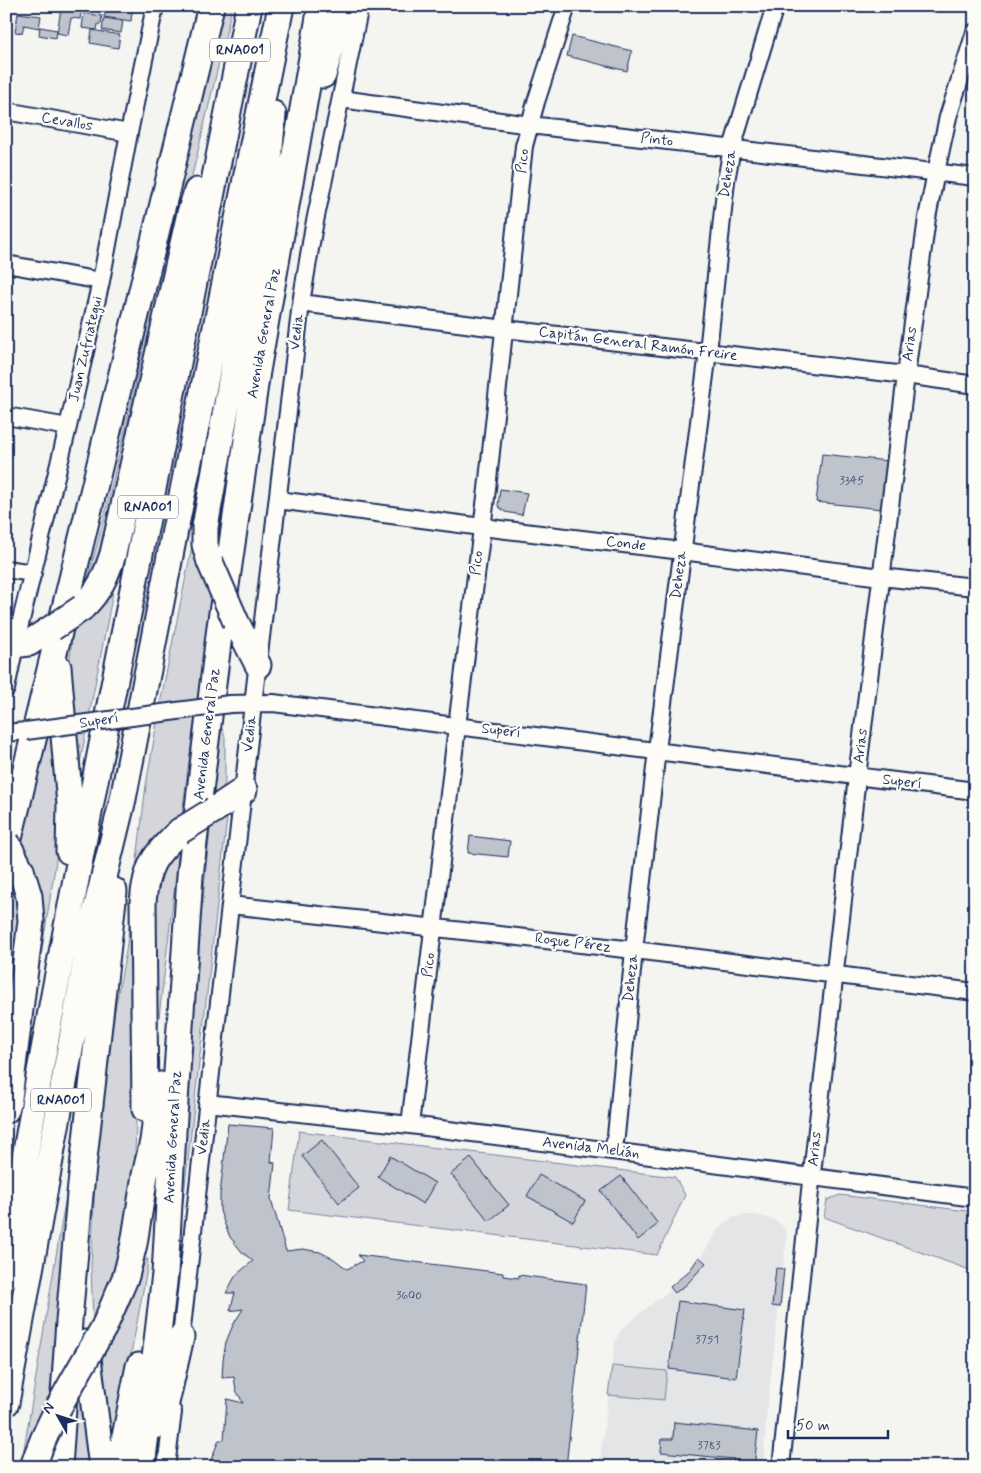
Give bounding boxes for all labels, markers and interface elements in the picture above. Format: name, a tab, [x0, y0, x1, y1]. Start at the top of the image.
road number: RNA001	[210, 38, 270, 62]
street label: Cevallos	[40, 108, 95, 136]
street label: Pinto	[640, 128, 674, 152]
street label: Pico	[512, 147, 534, 175]
street label: Deheza	[714, 148, 742, 199]
street label: Avenida General Paz	[243, 266, 285, 400]
street label: Juan Zufriategui	[64, 294, 108, 404]
street label: Vedia	[285, 312, 309, 351]
street label: Capitán General Ramón Freire	[537, 322, 739, 366]
street label: Arias	[898, 325, 922, 363]
house number: 3345	[840, 473, 864, 489]
road number: RNA001	[118, 496, 178, 518]
street label: Conde	[605, 532, 647, 556]
street label: Pico	[466, 549, 488, 577]
street label: Deheza	[666, 549, 692, 600]
street label: Avenida General Paz	[189, 667, 225, 801]
street label: Superí	[78, 708, 120, 734]
street label: Vedia	[238, 714, 262, 753]
street label: Superí	[480, 719, 522, 743]
street label: Arias	[849, 727, 873, 765]
street label: Superí	[881, 770, 923, 794]
street label: Roque Pérez	[534, 928, 612, 958]
street label: Pico	[418, 951, 440, 979]
street label: Deheza	[619, 952, 644, 1003]
street label: Avenida General Paz	[160, 1070, 186, 1204]
road number: RNA001	[31, 1088, 91, 1112]
street label: Vedia	[192, 1117, 216, 1156]
street label: Arias	[803, 1130, 827, 1167]
street label: Avenida Melián	[541, 1132, 641, 1164]
house number: 3600	[396, 1288, 422, 1304]
house number: 3751	[695, 1332, 719, 1348]
north arrow	[32, 1390, 82, 1440]
text: N	[39, 1399, 59, 1418]
scale bar	[788, 1408, 888, 1440]
text: 50 m	[796, 1416, 830, 1436]
house number: 3783	[697, 1438, 721, 1454]

